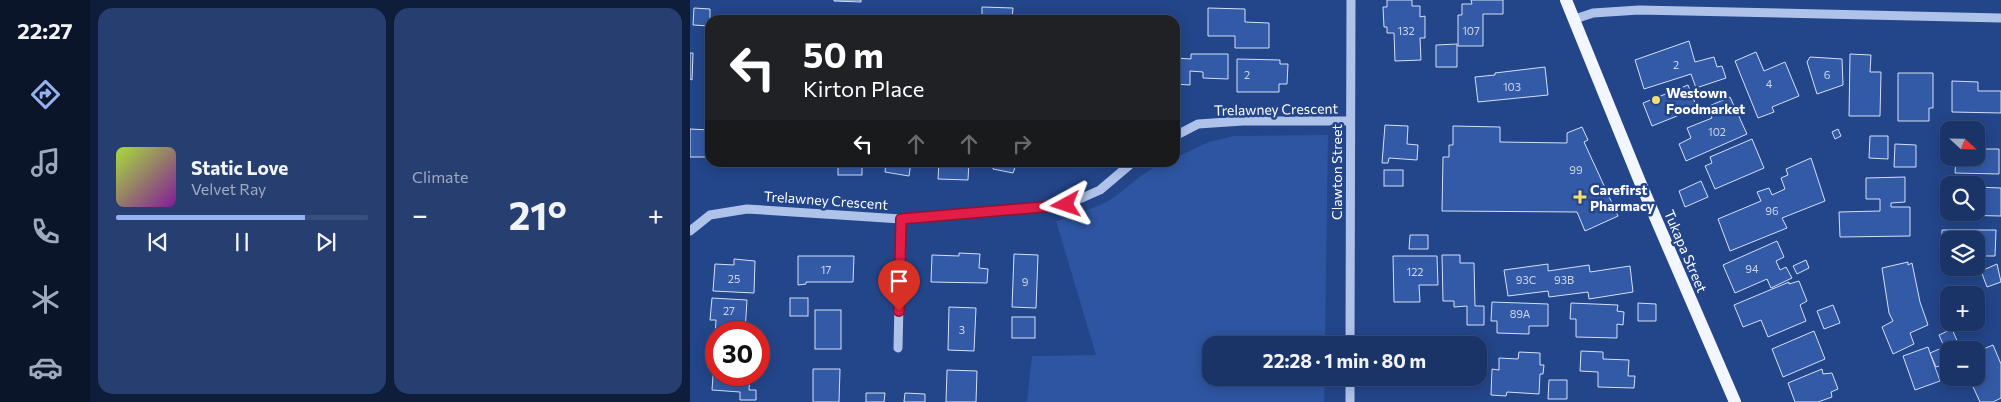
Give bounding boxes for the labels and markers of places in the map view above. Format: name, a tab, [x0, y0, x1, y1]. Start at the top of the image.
place label: Westown Foodmarket	[1666, 84, 1745, 117]
marker: Westown Foodmarket	[1650, 94, 1662, 106]
place label: Carefirst Pharmacy	[1590, 181, 1655, 214]
marker: Carefirst Pharmacy	[1574, 191, 1586, 203]
pin	[878, 260, 920, 311]

